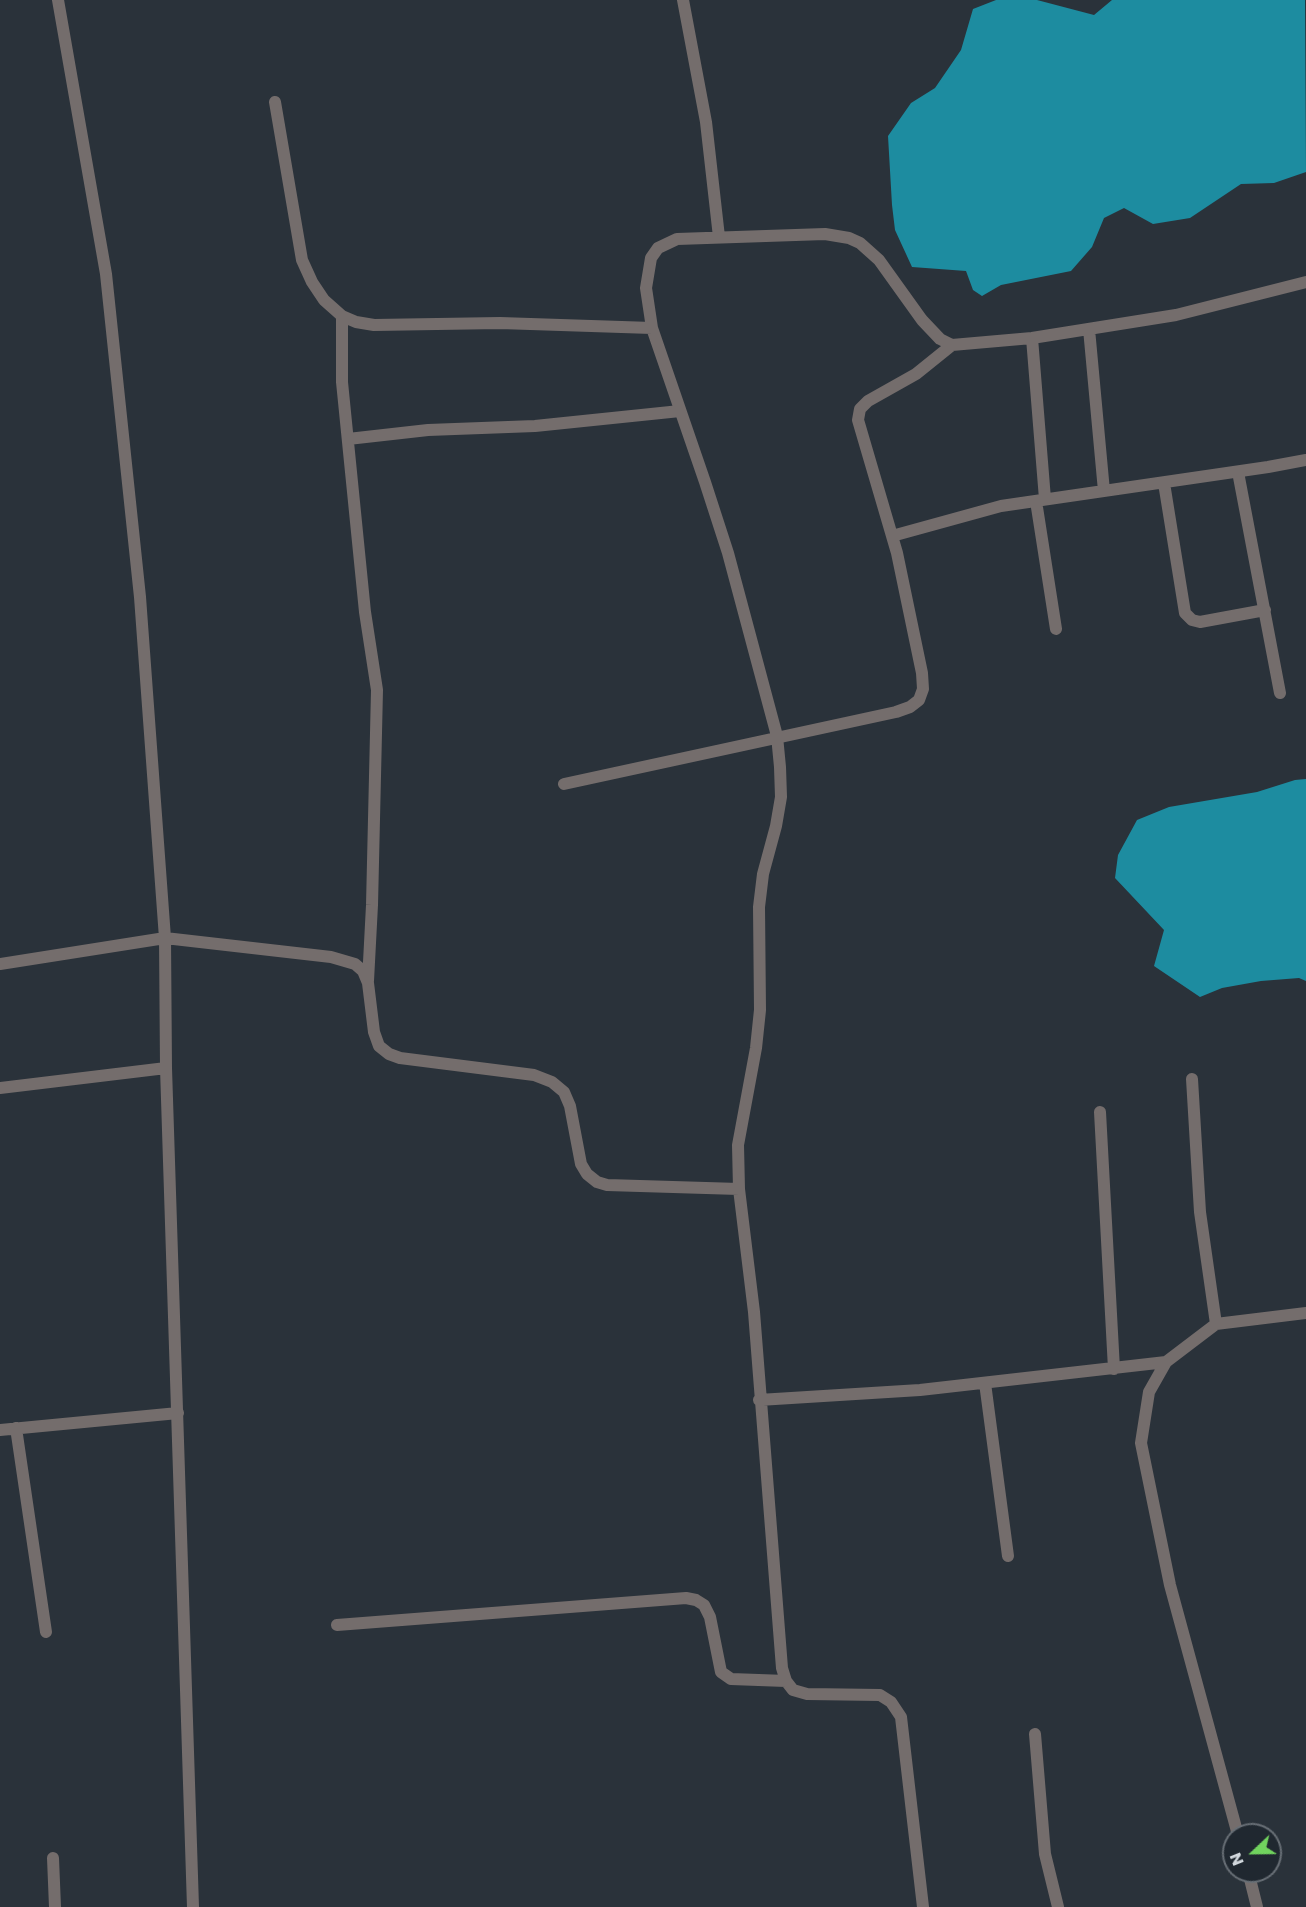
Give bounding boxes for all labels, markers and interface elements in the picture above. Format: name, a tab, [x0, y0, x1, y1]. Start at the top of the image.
north arrow	[1222, 1823, 1282, 1883]
text: N	[1224, 1849, 1250, 1869]

